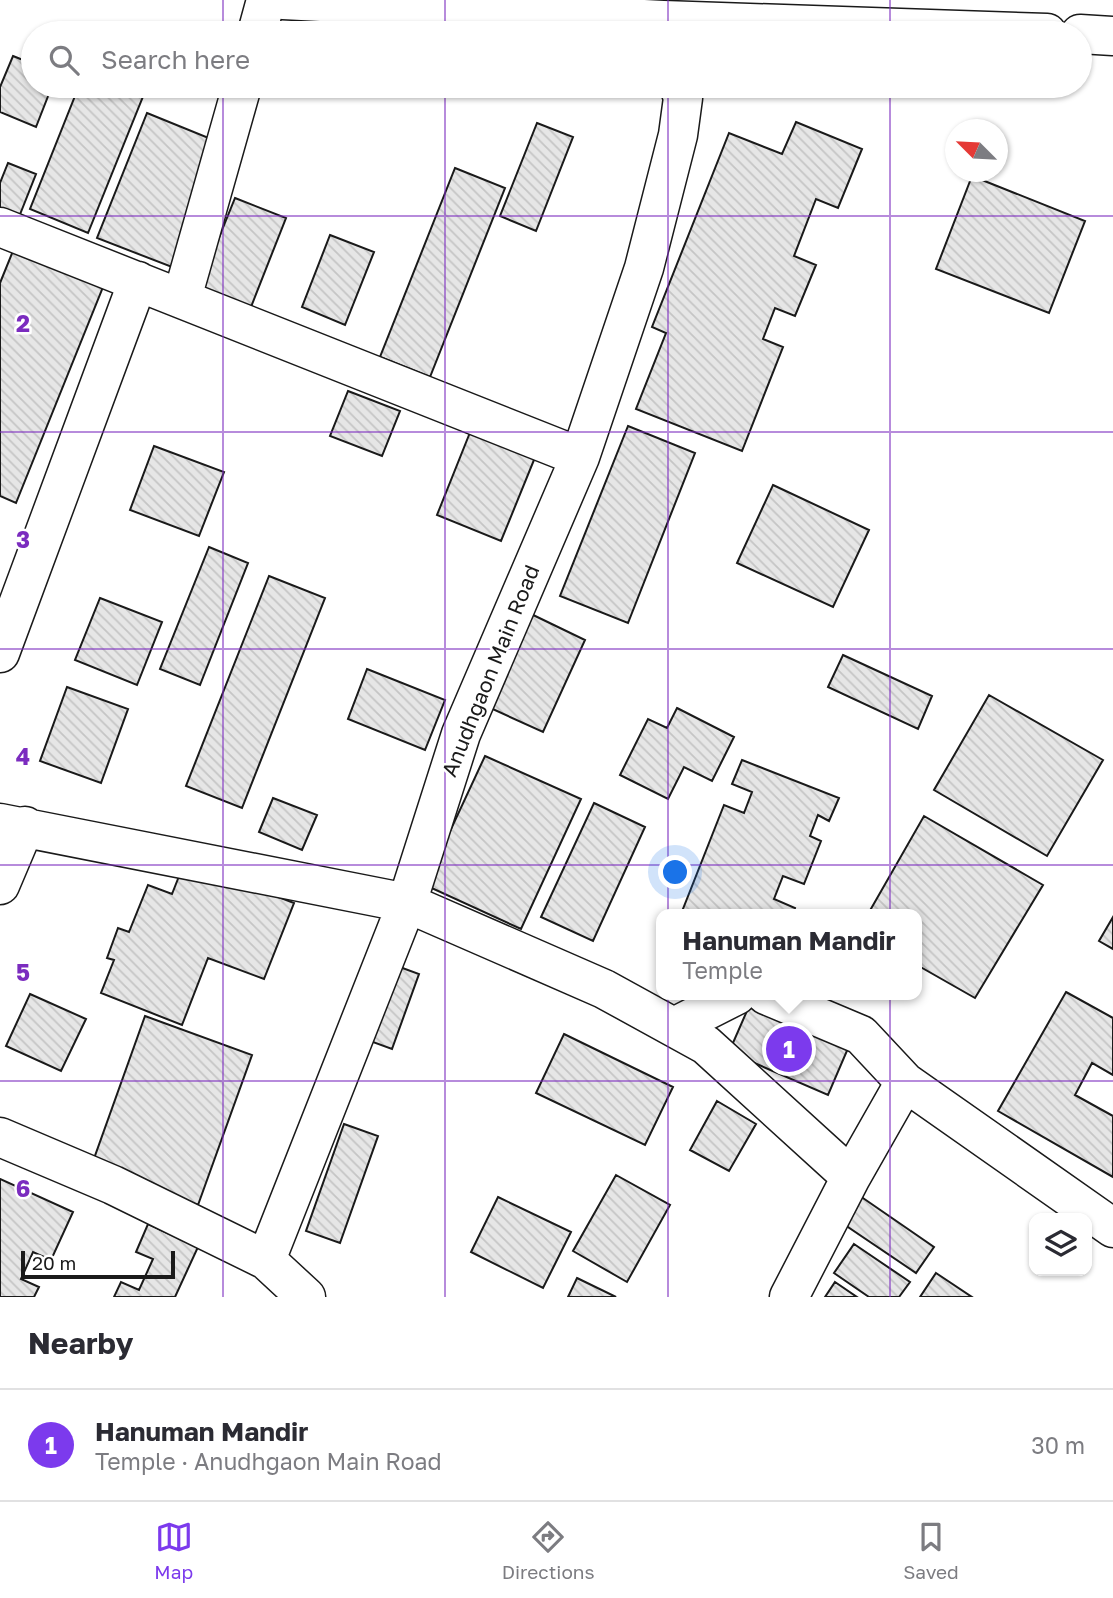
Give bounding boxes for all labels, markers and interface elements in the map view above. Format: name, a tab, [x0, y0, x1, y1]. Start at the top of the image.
search box	[21, 21, 1092, 98]
icon: search	[45, 41, 83, 79]
text: Search here	[101, 44, 250, 75]
north arrow	[945, 119, 1008, 182]
text: 2	[16, 309, 30, 337]
text: 3	[16, 525, 30, 553]
street label: Anudhgaon Main Road	[436, 561, 545, 780]
text: 4	[16, 742, 30, 770]
your location	[658, 855, 692, 889]
popup	[656, 909, 922, 1000]
text: Hanuman Mandir	[682, 925, 896, 956]
text: Temple	[682, 956, 763, 984]
text: 5	[16, 958, 30, 986]
pin: 1	[766, 1023, 812, 1075]
text: 6	[16, 1174, 30, 1202]
map controls	[1029, 1213, 1092, 1276]
button: layers	[1029, 1213, 1092, 1276]
scale bar	[21, 1248, 175, 1280]
text: 20 m	[32, 1251, 76, 1274]
text: Nearby	[28, 1325, 133, 1361]
text: Hanuman Mandir	[95, 1416, 308, 1447]
text: 1	[45, 1431, 57, 1459]
text: 30 m	[1031, 1431, 1085, 1459]
text: Temple · Anudhgaon Main Road	[95, 1447, 442, 1475]
tab: Map	[154, 1518, 193, 1583]
tab: Directions	[502, 1518, 595, 1583]
tab: Saved	[903, 1518, 959, 1583]

